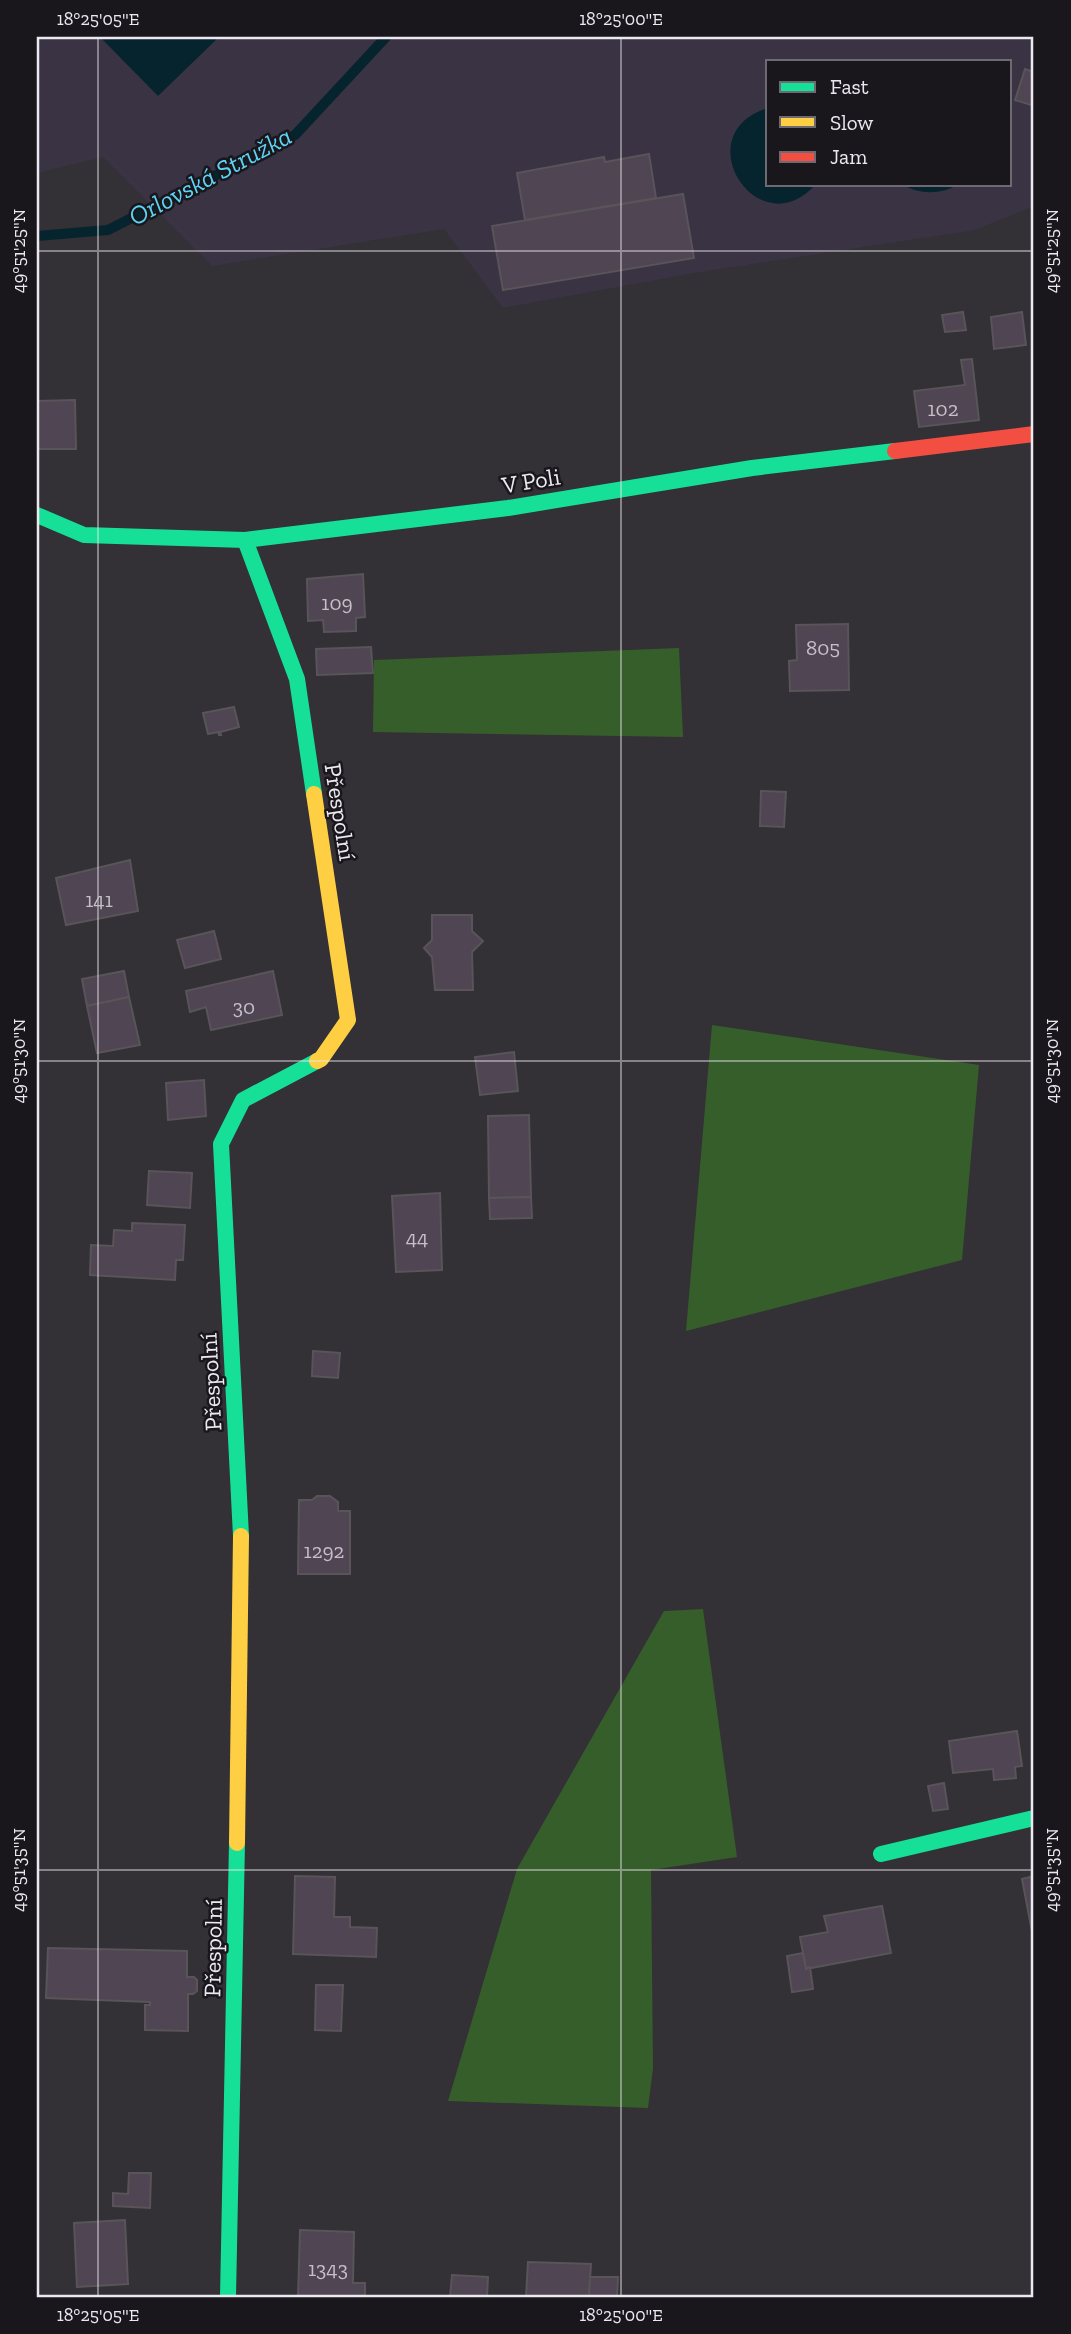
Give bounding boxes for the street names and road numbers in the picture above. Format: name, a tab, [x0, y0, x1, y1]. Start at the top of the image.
street label: V Poli	[499, 462, 563, 500]
street label: Přespolní	[319, 761, 363, 863]
street label: Přespolní	[193, 1332, 228, 1432]
street label: Přespolní	[197, 1898, 228, 1997]

